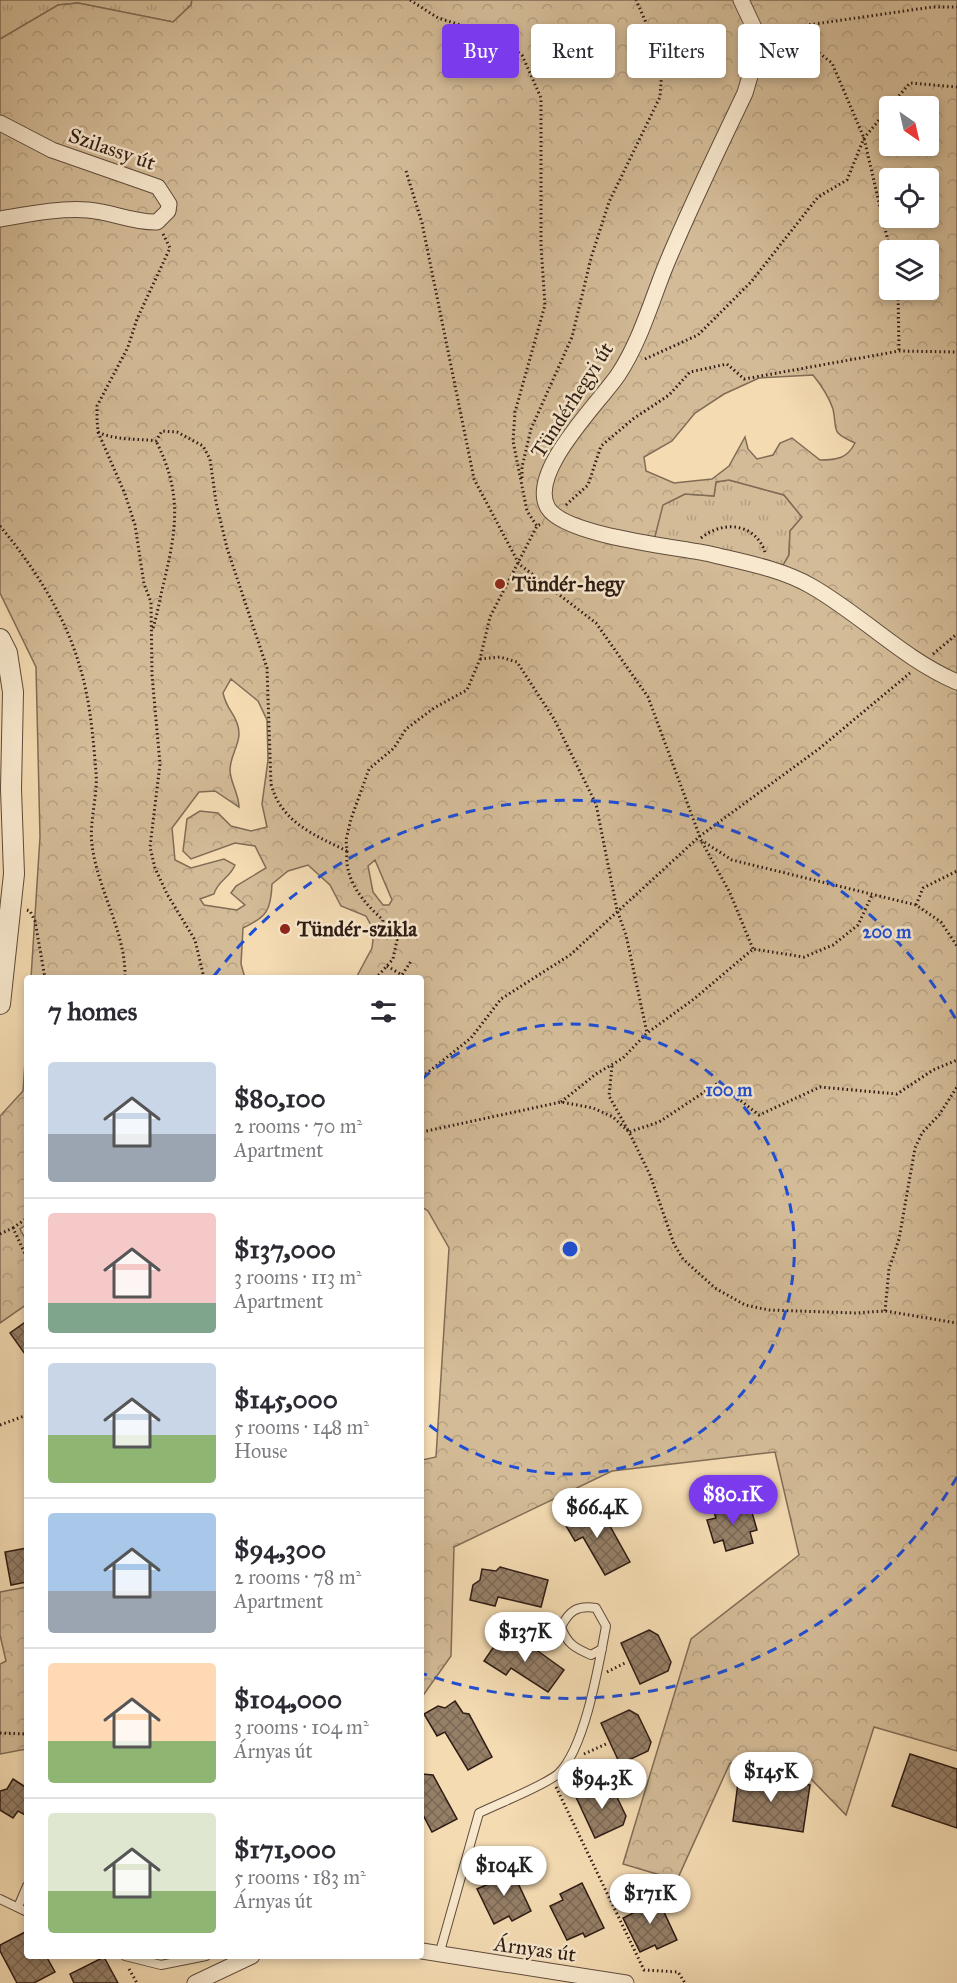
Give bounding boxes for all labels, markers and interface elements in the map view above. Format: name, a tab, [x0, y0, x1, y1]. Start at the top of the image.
chip: Buy	[442, 24, 519, 78]
chip: Rent	[531, 24, 615, 78]
chip: Filters	[627, 24, 726, 78]
chip: New	[738, 24, 820, 78]
north arrow	[879, 96, 939, 156]
map controls	[879, 96, 939, 300]
street label: Szilassy út	[65, 122, 160, 176]
button: locate	[879, 168, 939, 228]
button: layers	[879, 240, 939, 300]
street label: Tündérhegyi út	[525, 337, 619, 463]
place label: Tündér-hegy	[511, 571, 626, 597]
marker: Tündér-hegy	[493, 577, 507, 591]
place label: Tündér-szikla	[296, 916, 418, 942]
text: 200 m	[863, 921, 912, 943]
marker: Tündér-szikla	[278, 922, 292, 936]
text: 7 homes	[48, 995, 137, 1027]
icon: filters	[367, 995, 400, 1028]
text: 100 m	[706, 1079, 753, 1101]
text: $80,100	[234, 1082, 326, 1114]
icon: home	[96, 1086, 168, 1158]
text: 2 rooms · 70 m²	[234, 1114, 362, 1138]
text: Apartment	[234, 1138, 323, 1162]
text: $137,000	[234, 1233, 336, 1265]
icon: home	[96, 1237, 168, 1309]
centre of rings	[560, 1239, 580, 1259]
text: 3 rooms · 113 m²	[234, 1265, 362, 1289]
text: Apartment	[234, 1289, 323, 1313]
text: $145,000	[234, 1383, 338, 1415]
icon: home	[96, 1387, 168, 1459]
text: 5 rooms · 148 m²	[234, 1415, 369, 1439]
text: House	[234, 1439, 288, 1463]
pin: $80.1K	[684, 1475, 782, 1526]
text: $80.1K	[703, 1482, 763, 1506]
pin: $66.4K	[548, 1488, 646, 1539]
text: $66.4K	[566, 1495, 628, 1519]
text: $94,300	[234, 1533, 326, 1565]
icon: home	[96, 1537, 168, 1609]
text: 2 rooms · 78 m²	[234, 1565, 361, 1589]
text: Apartment	[234, 1589, 323, 1613]
pin: $137K	[483, 1612, 567, 1663]
text: $137K	[499, 1619, 551, 1643]
text: $104,000	[234, 1683, 342, 1715]
icon: home	[96, 1687, 168, 1759]
text: 3 rooms · 104 m²	[234, 1715, 369, 1739]
text: Árnyas út	[234, 1739, 313, 1763]
pin: $145K	[729, 1752, 813, 1803]
pin: $94.3K	[553, 1759, 651, 1810]
text: $145K	[744, 1759, 798, 1783]
text: $94.3K	[572, 1766, 632, 1790]
text: $171,000	[234, 1833, 336, 1865]
icon: home	[96, 1837, 168, 1909]
pin: $104K	[462, 1846, 546, 1897]
text: $104K	[476, 1853, 532, 1877]
text: 5 rooms · 183 m²	[234, 1865, 366, 1889]
pin: $171K	[608, 1874, 692, 1925]
text: $171K	[624, 1881, 676, 1905]
text: Árnyas út	[234, 1889, 313, 1913]
street label: Árnyas út	[491, 1930, 578, 1968]

